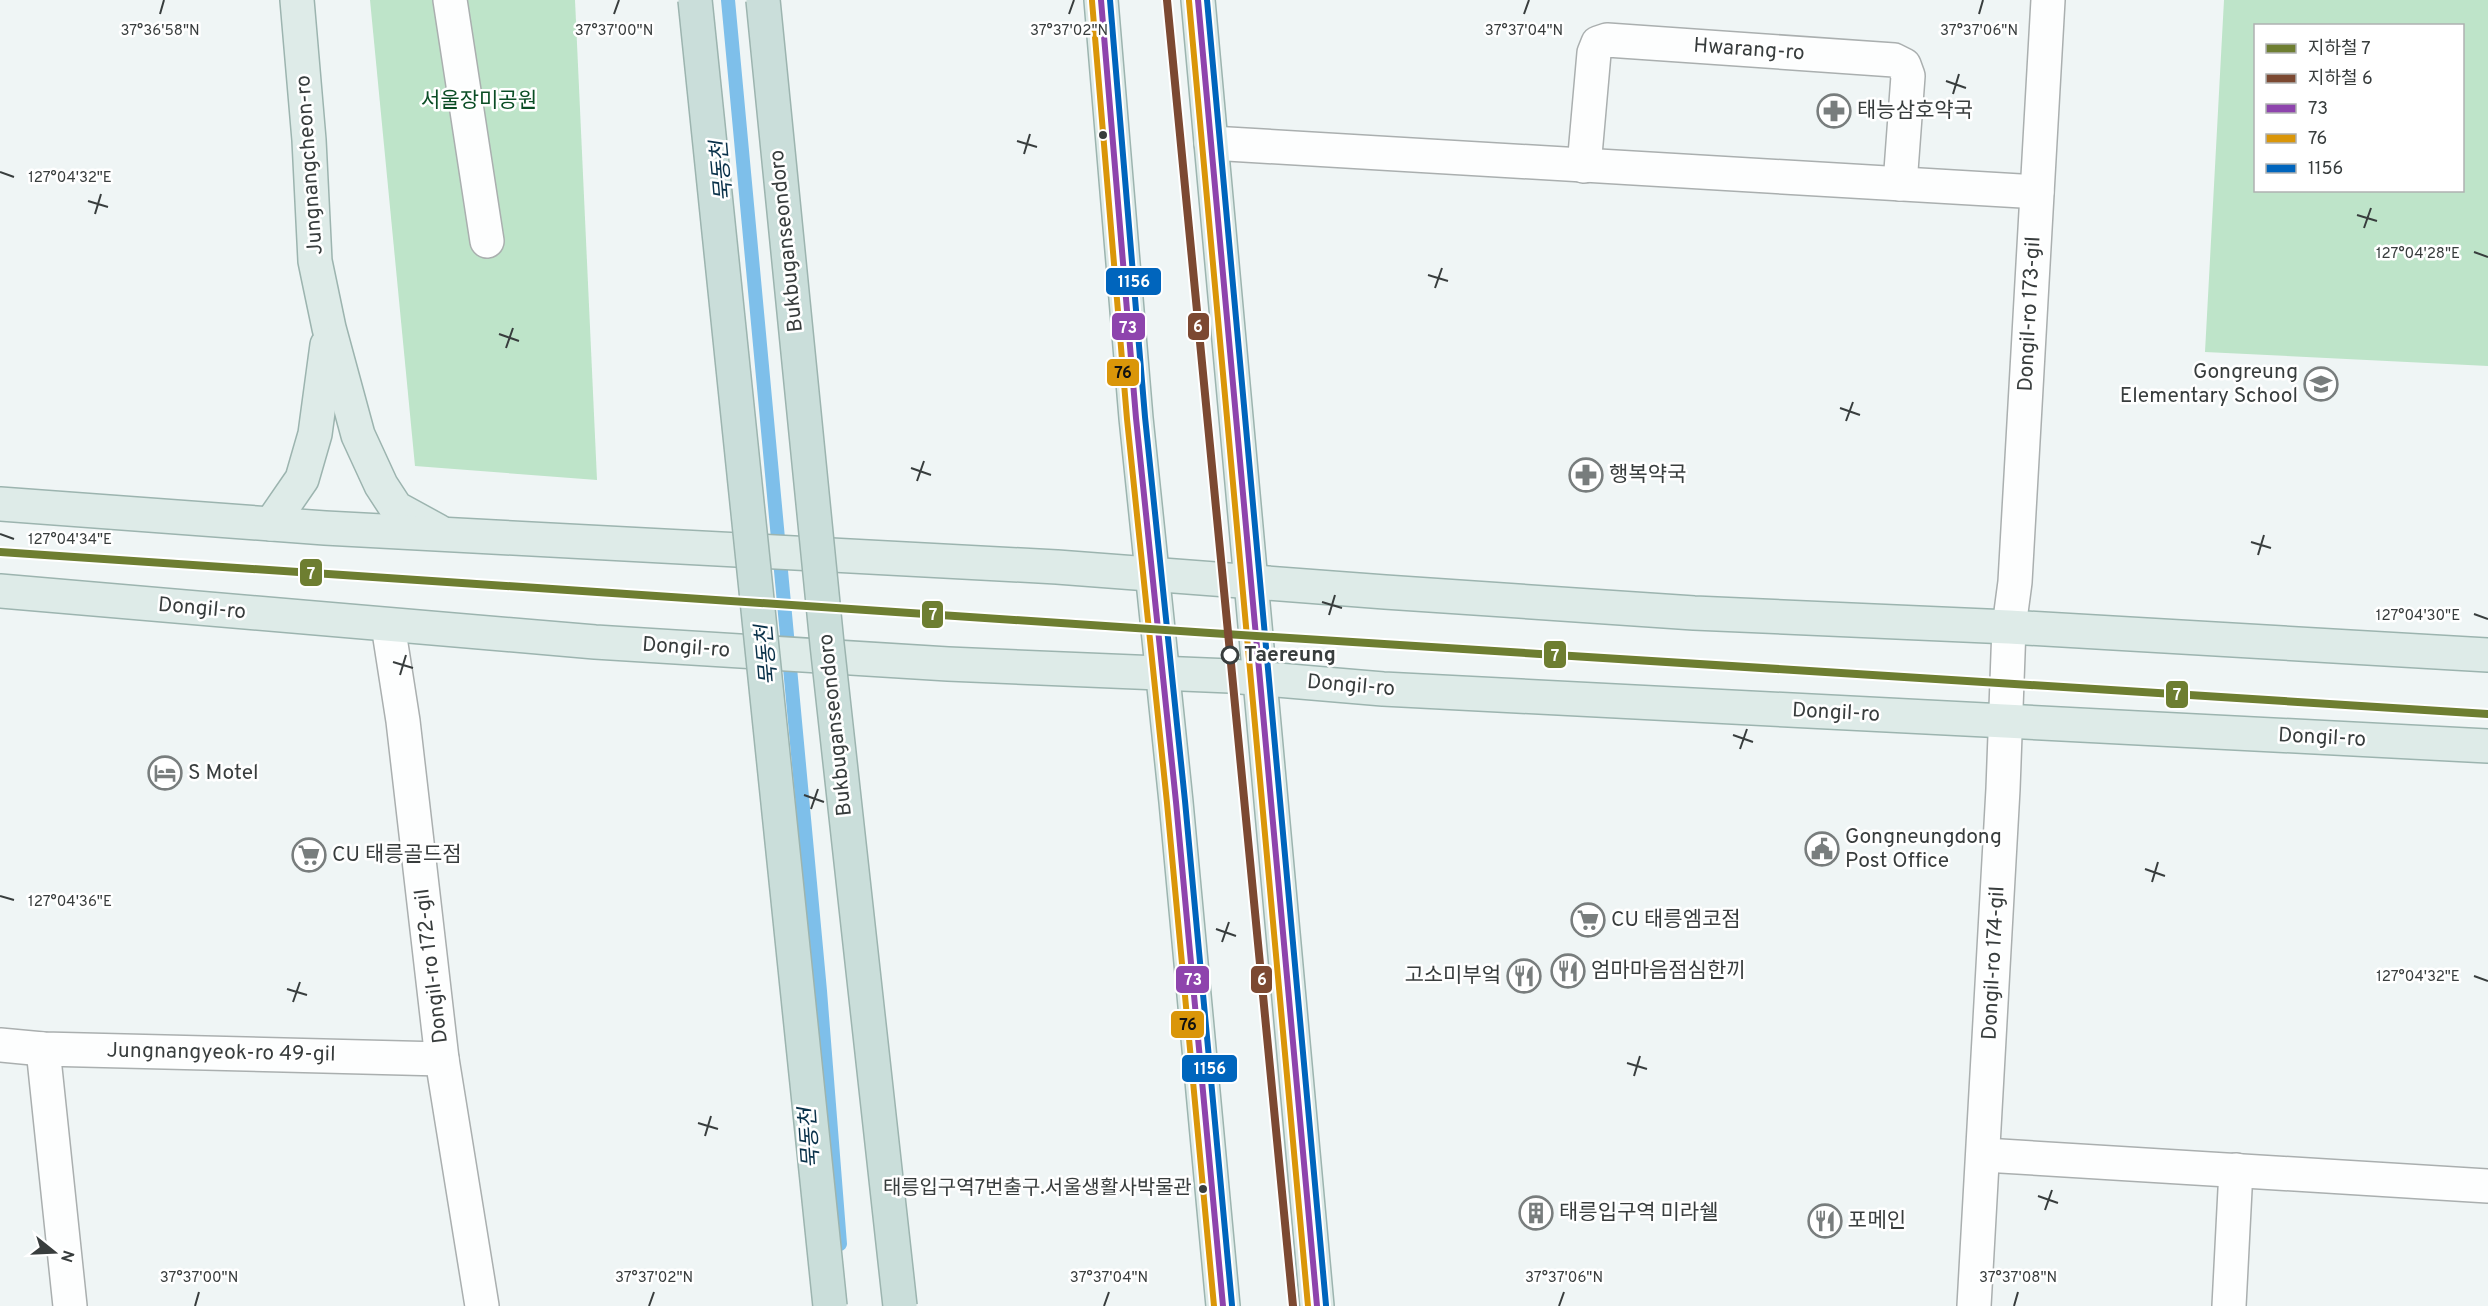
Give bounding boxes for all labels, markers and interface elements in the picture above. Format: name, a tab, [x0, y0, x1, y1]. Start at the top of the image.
text: 37°36'58"N	[120, 22, 200, 41]
text: 37°37'00"N	[575, 22, 653, 41]
text: 37°37'02"N	[1030, 22, 1108, 41]
text: 37°37'04"N	[1485, 22, 1563, 41]
text: 37°37'06"N	[1940, 22, 2018, 41]
legend	[2254, 24, 2464, 192]
street label: Hwarang-ro	[1692, 33, 1806, 67]
text: 지하철 7	[2308, 38, 2371, 61]
text: 지하철 6	[2308, 68, 2373, 91]
street label: Jungnangcheon-ro	[290, 74, 330, 256]
park label: 서울장미공원	[421, 88, 537, 115]
pharmacy icon: 태능삼호약국	[1816, 93, 1852, 129]
place label: 태능삼호약국	[1857, 98, 1973, 125]
text: 73	[2308, 98, 2328, 121]
text: 76	[2308, 128, 2327, 151]
unlabelled marker	[1097, 129, 1109, 141]
water label: 묵동천	[707, 137, 739, 202]
street label: Bukbuganseondoro	[764, 148, 810, 334]
text: 1156	[2308, 158, 2343, 181]
text: 127°04'32"E	[28, 169, 112, 188]
street label: Dongil-ro 173-gil	[2012, 236, 2048, 392]
text: 127°04'28"E	[2376, 245, 2460, 264]
line badge: 1156	[1105, 267, 1162, 296]
text: 1156	[1118, 273, 1150, 293]
line badge: 73	[1111, 312, 1146, 341]
line badge: 6	[1187, 312, 1210, 341]
text: 6	[1193, 318, 1203, 338]
text: 73	[1119, 319, 1137, 339]
line badge: 76	[1106, 358, 1140, 387]
place label: Gongreung Elementary School	[2120, 359, 2298, 410]
text: 76	[1114, 364, 1132, 384]
school or university icon: Gongreung Elementary School	[2303, 366, 2339, 402]
pharmacy icon: 행복약국	[1568, 457, 1604, 493]
place label: 행복약국	[1609, 462, 1686, 489]
text: 127°04'34"E	[28, 531, 112, 550]
line badge: 7	[299, 558, 323, 587]
text: 7	[307, 565, 315, 585]
street label: Dongil-ro	[157, 592, 247, 626]
line badge: 7	[921, 600, 944, 629]
text: 7	[929, 606, 937, 626]
text: 127°04'30"E	[2376, 607, 2460, 626]
water label: 묵동천	[752, 621, 784, 686]
street label: Dongil-ro	[641, 631, 731, 665]
street label: Bukbuganseondoro	[813, 632, 859, 818]
line badge: 7	[1543, 640, 1567, 669]
place label: Taereung	[1244, 642, 1336, 669]
marker: Taereung	[1221, 646, 1239, 664]
text: 7	[1551, 647, 1559, 667]
street label: Dongil-ro	[1306, 669, 1396, 703]
line badge: 7	[2165, 680, 2189, 709]
text: 7	[2173, 686, 2181, 706]
street label: Dongil-ro	[1791, 697, 1881, 729]
street label: Dongil-ro	[2277, 722, 2367, 754]
hotel icon: S Motel	[147, 755, 183, 791]
place label: S Motel	[188, 760, 258, 787]
place label: Gongneungdong Post Office	[1845, 824, 2002, 875]
public building icon: Gongneungdong Post Office	[1804, 831, 1840, 867]
supermarket icon: CU 태릉골드점	[291, 837, 327, 873]
place label: CU 태릉골드점	[332, 842, 462, 869]
street label: Dongil-ro 174-gil	[1976, 885, 2012, 1041]
street label: Dongil-ro 172-gil	[409, 887, 455, 1045]
text: 127°04'36"E	[28, 893, 112, 912]
supermarket icon: CU 태릉엠코점	[1570, 902, 1606, 938]
place label: CU 태릉엠코점	[1611, 907, 1741, 934]
restaurant icon: 엄마마음점심한끼	[1550, 953, 1586, 989]
restaurant icon: 고소미부엌	[1506, 958, 1542, 994]
place label: 엄마마음점심한끼	[1591, 958, 1746, 985]
place label: 고소미부엌	[1404, 963, 1501, 990]
line badge: 73	[1175, 965, 1210, 994]
line badge: 6	[1250, 965, 1273, 994]
text: 127°04'32"E	[2376, 968, 2460, 987]
text: 73	[1184, 971, 1202, 991]
text: 6	[1257, 971, 1267, 991]
line badge: 76	[1170, 1010, 1205, 1039]
text: 76	[1179, 1016, 1197, 1036]
street label: Jungnangyeok-ro 49-gil	[106, 1038, 336, 1068]
line badge: 1156	[1181, 1054, 1238, 1083]
text: 1156	[1194, 1060, 1226, 1080]
water label: 묵동천	[795, 1104, 827, 1169]
place label: 태릉입구역7번출구.서울생활사박물관	[883, 1176, 1192, 1202]
marker: 태릉입구역7번출구.서울생활사박물관	[1197, 1183, 1209, 1195]
building icon: 태릉입구역 미라쉘	[1518, 1195, 1554, 1231]
place label: 태릉입구역 미라쉘	[1559, 1200, 1719, 1227]
restaurant icon: 포메인	[1807, 1203, 1843, 1239]
place label: 포메인	[1848, 1208, 1906, 1235]
north arrow	[24, 1222, 84, 1282]
text: N	[55, 1247, 78, 1265]
text: 37°37'00"N	[160, 1269, 238, 1288]
text: 37°37'02"N	[615, 1269, 693, 1288]
text: 37°37'04"N	[1070, 1269, 1148, 1288]
text: 37°37'06"N	[1525, 1269, 1603, 1288]
text: 37°37'08"N	[1979, 1269, 2057, 1288]

